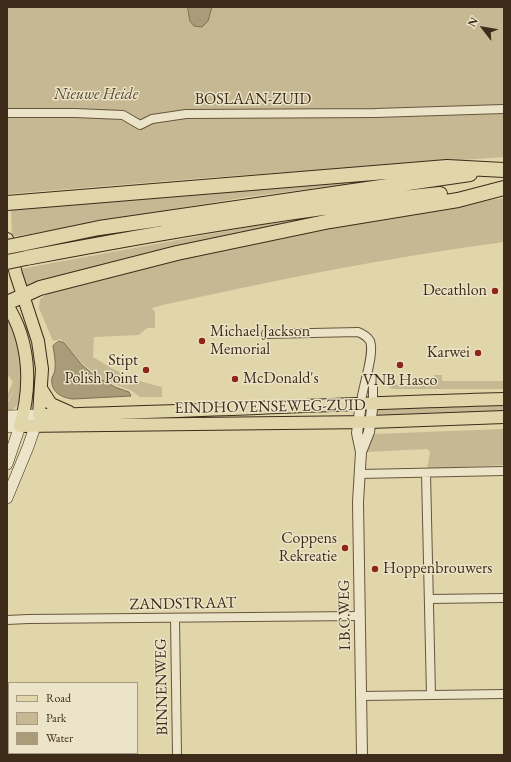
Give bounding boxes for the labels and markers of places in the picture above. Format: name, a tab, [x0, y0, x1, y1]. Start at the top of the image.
place label: Decathlon	[423, 281, 487, 301]
marker: Decathlon	[490, 286, 500, 296]
place label: Michael Jackson Memorial	[210, 322, 310, 360]
marker: Michael Jackson Memorial	[197, 336, 207, 346]
place label: Karwei	[427, 343, 470, 363]
marker: Karwei	[473, 348, 483, 358]
place label: Stipt Polish Point	[65, 351, 138, 389]
marker: VNB Hasco	[395, 360, 405, 370]
marker: Stipt Polish Point	[141, 365, 151, 375]
place label: McDonald's	[243, 369, 319, 389]
place label: VNB Hasco	[363, 371, 437, 391]
marker: McDonald's	[230, 374, 240, 384]
place label: Coppens Rekreatie	[279, 529, 337, 567]
marker: Coppens Rekreatie	[340, 543, 350, 553]
place label: Hoppenbrouwers	[383, 559, 492, 579]
marker: Hoppenbrouwers	[370, 564, 380, 574]

